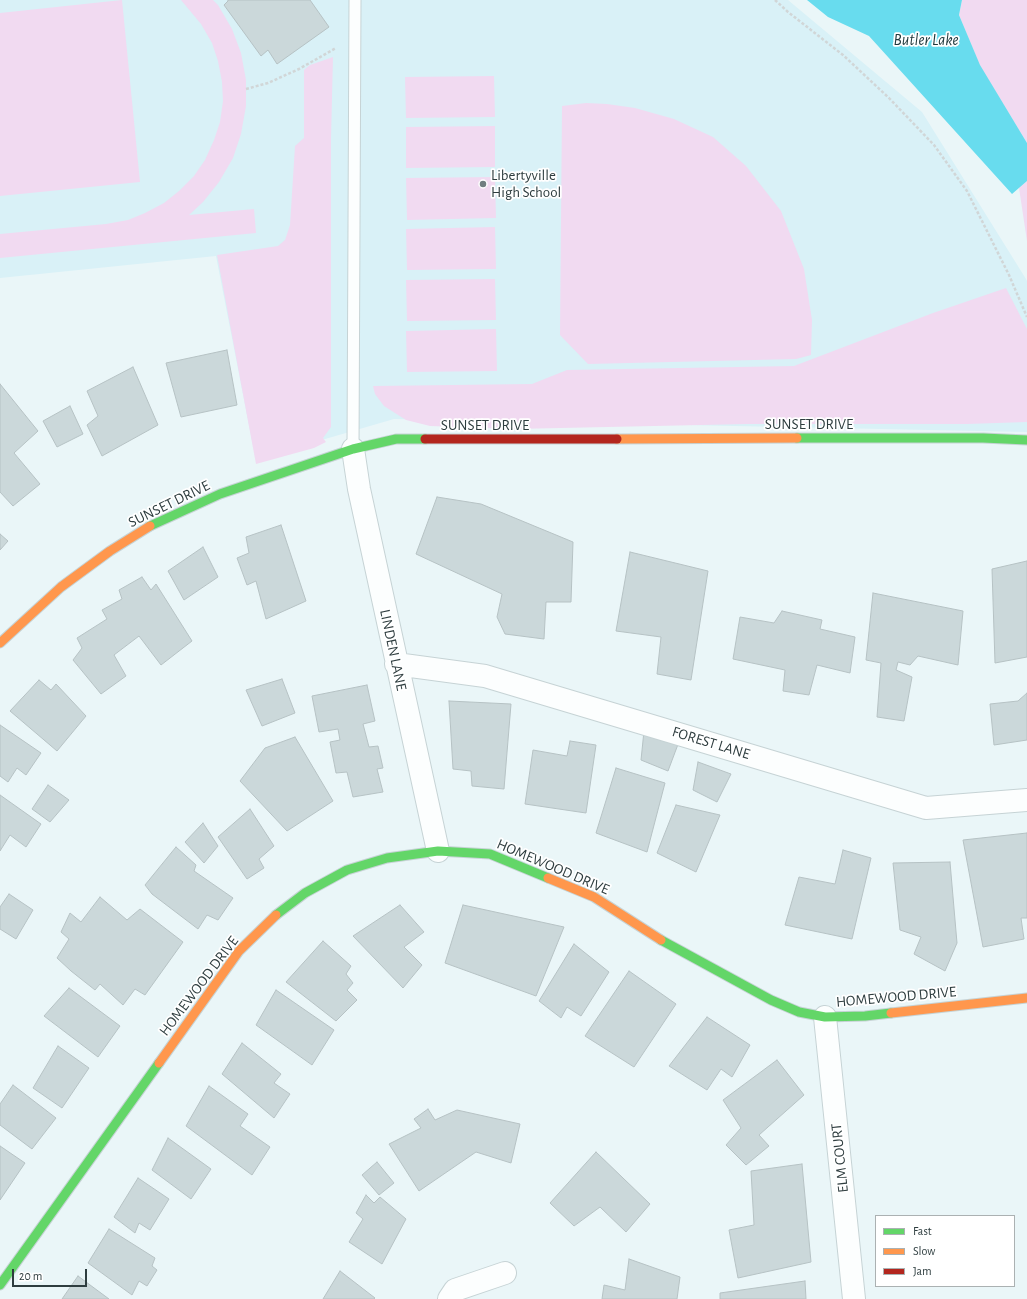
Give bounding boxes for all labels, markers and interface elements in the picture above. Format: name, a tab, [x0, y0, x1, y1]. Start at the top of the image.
water label: Butler Lake	[893, 30, 959, 50]
place label: Libertyville High School	[491, 166, 561, 201]
marker: Libertyville High School	[478, 179, 488, 189]
street label: SUNSET DRIVE	[765, 415, 853, 433]
street label: SUNSET DRIVE	[441, 416, 529, 434]
street label: SUNSET DRIVE	[125, 477, 213, 531]
street label: LINDEN LANE	[376, 608, 410, 692]
street label: FOREST LANE	[670, 723, 752, 763]
street label: HOMEWOOD DRIVE	[494, 835, 612, 899]
street label: HOMEWOOD DRIVE	[156, 932, 242, 1040]
street label: HOMEWOOD DRIVE	[835, 983, 957, 1011]
street label: ELM COURT	[827, 1122, 853, 1194]
legend	[875, 1215, 1015, 1287]
text: Fast	[913, 1225, 932, 1237]
text: Slow	[913, 1245, 935, 1257]
scale bar	[14, 1261, 89, 1287]
text: Jam	[913, 1265, 932, 1277]
text: 20 m	[19, 1270, 42, 1282]

